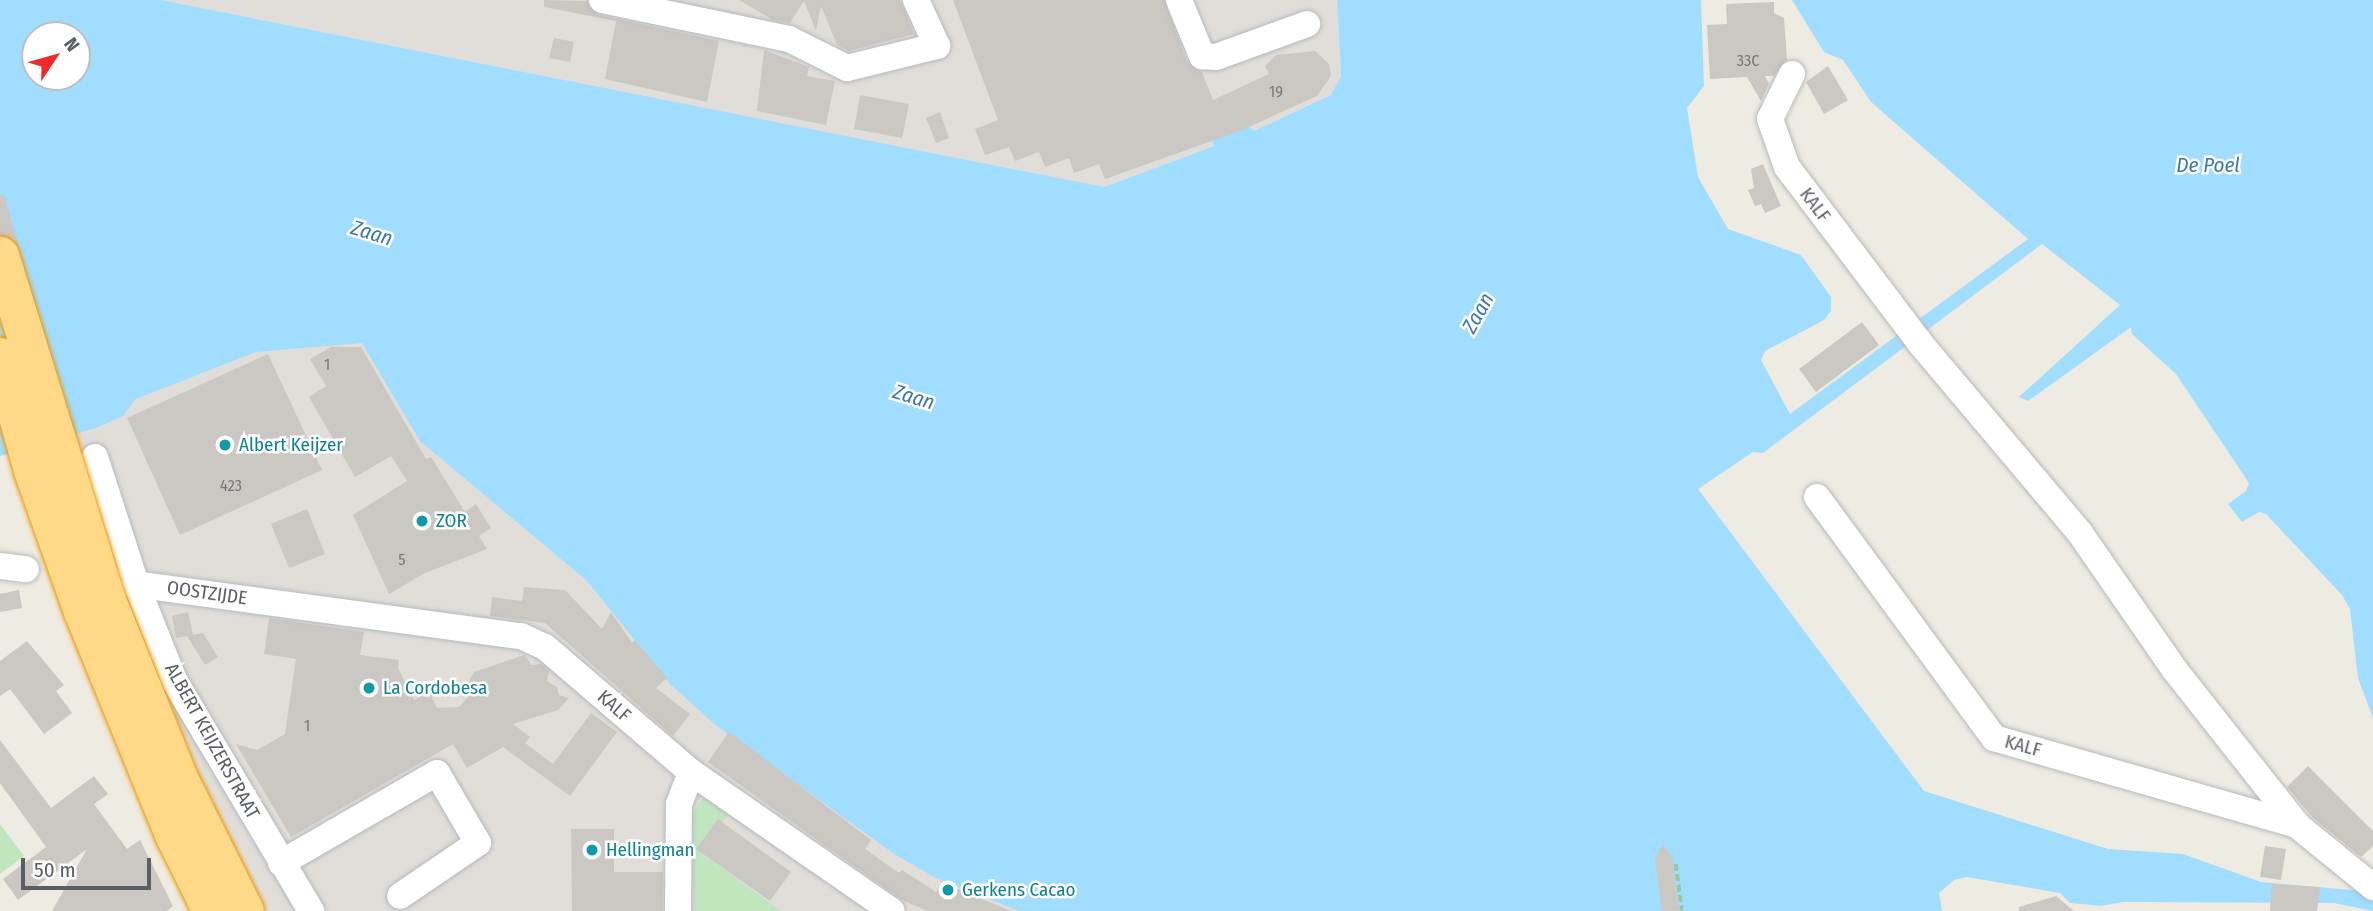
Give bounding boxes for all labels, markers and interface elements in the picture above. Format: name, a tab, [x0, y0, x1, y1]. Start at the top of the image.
north arrow	[21, 21, 91, 91]
text: N	[59, 33, 84, 56]
house number: 33C	[1737, 51, 1759, 71]
house number: 19	[1269, 82, 1283, 102]
water label: De Poel	[2176, 152, 2240, 178]
street label: KALF	[1795, 183, 1835, 227]
water label: Zaan	[348, 215, 396, 251]
water label: Zaan	[1457, 288, 1499, 338]
house number: 1	[324, 355, 330, 375]
water label: Zaan	[890, 379, 938, 415]
place label: Albert Keijzer	[239, 434, 343, 456]
marker: Albert Keijzer	[217, 437, 233, 453]
house number: 423	[220, 476, 242, 496]
place label: ZOR	[436, 510, 467, 532]
marker: ZOR	[414, 513, 430, 529]
house number: 5	[398, 550, 406, 570]
street label: OOSTZIJDE	[166, 576, 248, 610]
street label: ALBERT KEIJZERSTRAAT	[160, 659, 264, 823]
place label: La Cordobesa	[383, 677, 487, 699]
marker: La Cordobesa	[361, 680, 377, 696]
street label: KALF	[593, 685, 635, 727]
house number: 1	[304, 716, 310, 736]
street label: KALF	[2002, 730, 2044, 762]
place label: Hellingman	[606, 839, 695, 861]
marker: Hellingman	[584, 842, 600, 858]
scale bar	[24, 844, 154, 888]
text: 50 m	[34, 857, 76, 883]
place label: Gerkens Cacao	[962, 879, 1076, 901]
marker: Gerkens Cacao	[940, 882, 956, 898]

